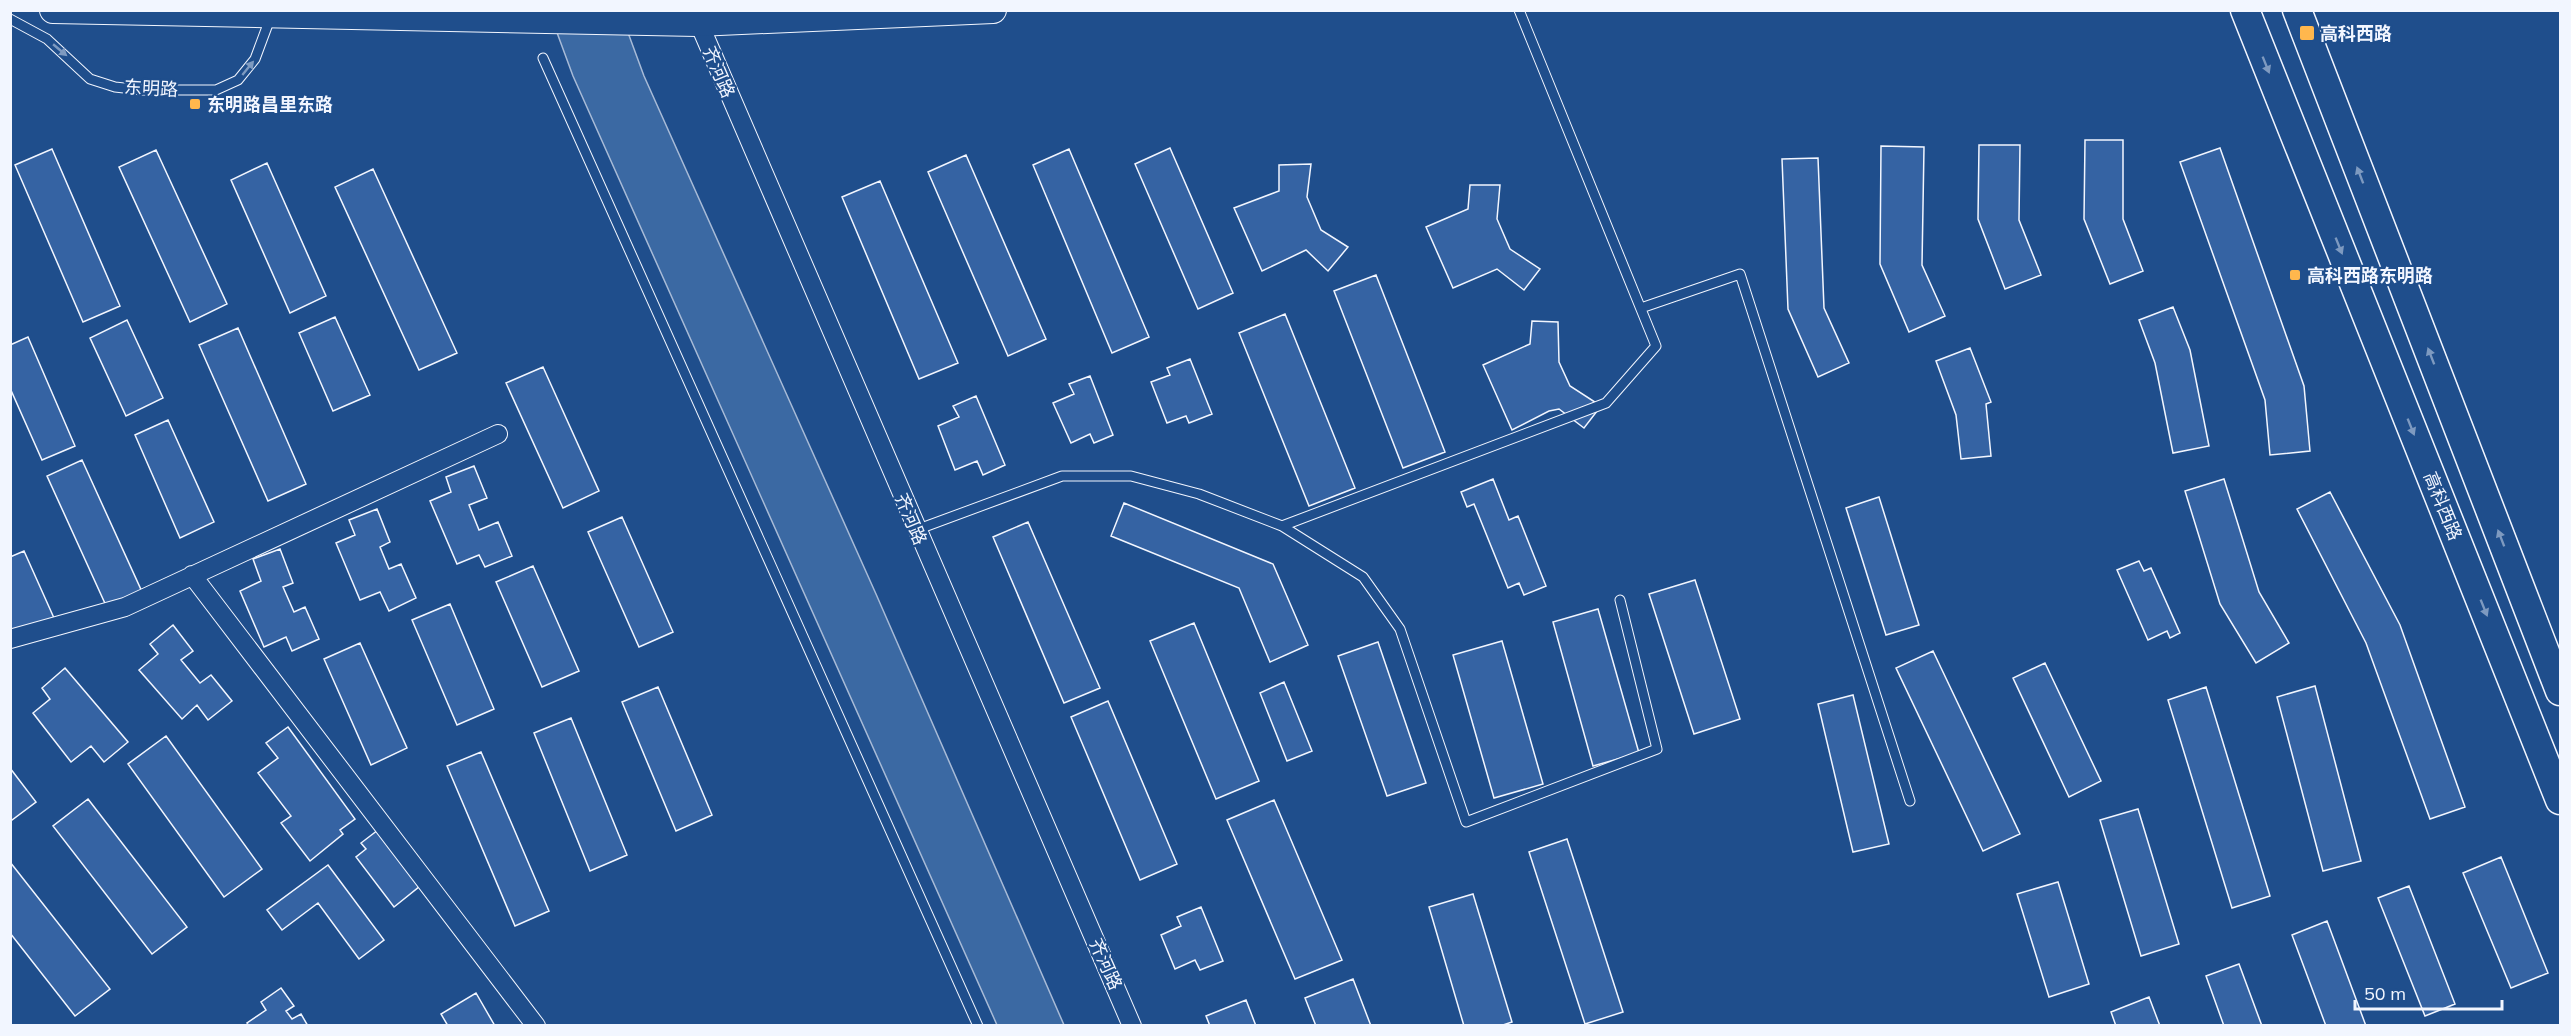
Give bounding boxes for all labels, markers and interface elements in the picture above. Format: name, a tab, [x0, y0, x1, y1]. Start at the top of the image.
place label: 高科西路	[2320, 22, 2392, 45]
marker: 高科西路	[2298, 24, 2316, 42]
one-way arrow	[52, 43, 68, 56]
street label: 齐河路	[698, 43, 740, 101]
one-way arrow	[2262, 56, 2272, 74]
one-way arrow	[241, 60, 254, 75]
street label: 东明路	[123, 75, 179, 101]
place label: 东明路昌里东路	[207, 93, 333, 116]
marker: 东明路昌里东路	[188, 97, 202, 111]
one-way arrow	[2355, 165, 2365, 183]
one-way arrow	[2335, 237, 2344, 255]
place label: 高科西路东明路	[2307, 264, 2433, 287]
marker: 高科西路东明路	[2288, 268, 2302, 282]
one-way arrow	[2426, 347, 2436, 365]
one-way arrow	[2407, 418, 2416, 436]
street label: 高科西路	[2419, 468, 2467, 544]
street label: 齐河路	[890, 490, 932, 548]
one-way arrow	[2496, 529, 2506, 547]
one-way arrow	[2480, 599, 2489, 617]
street label: 齐河路	[1085, 935, 1127, 993]
scale bar	[2355, 973, 2502, 1011]
text: 50 m	[2364, 982, 2406, 1005]

